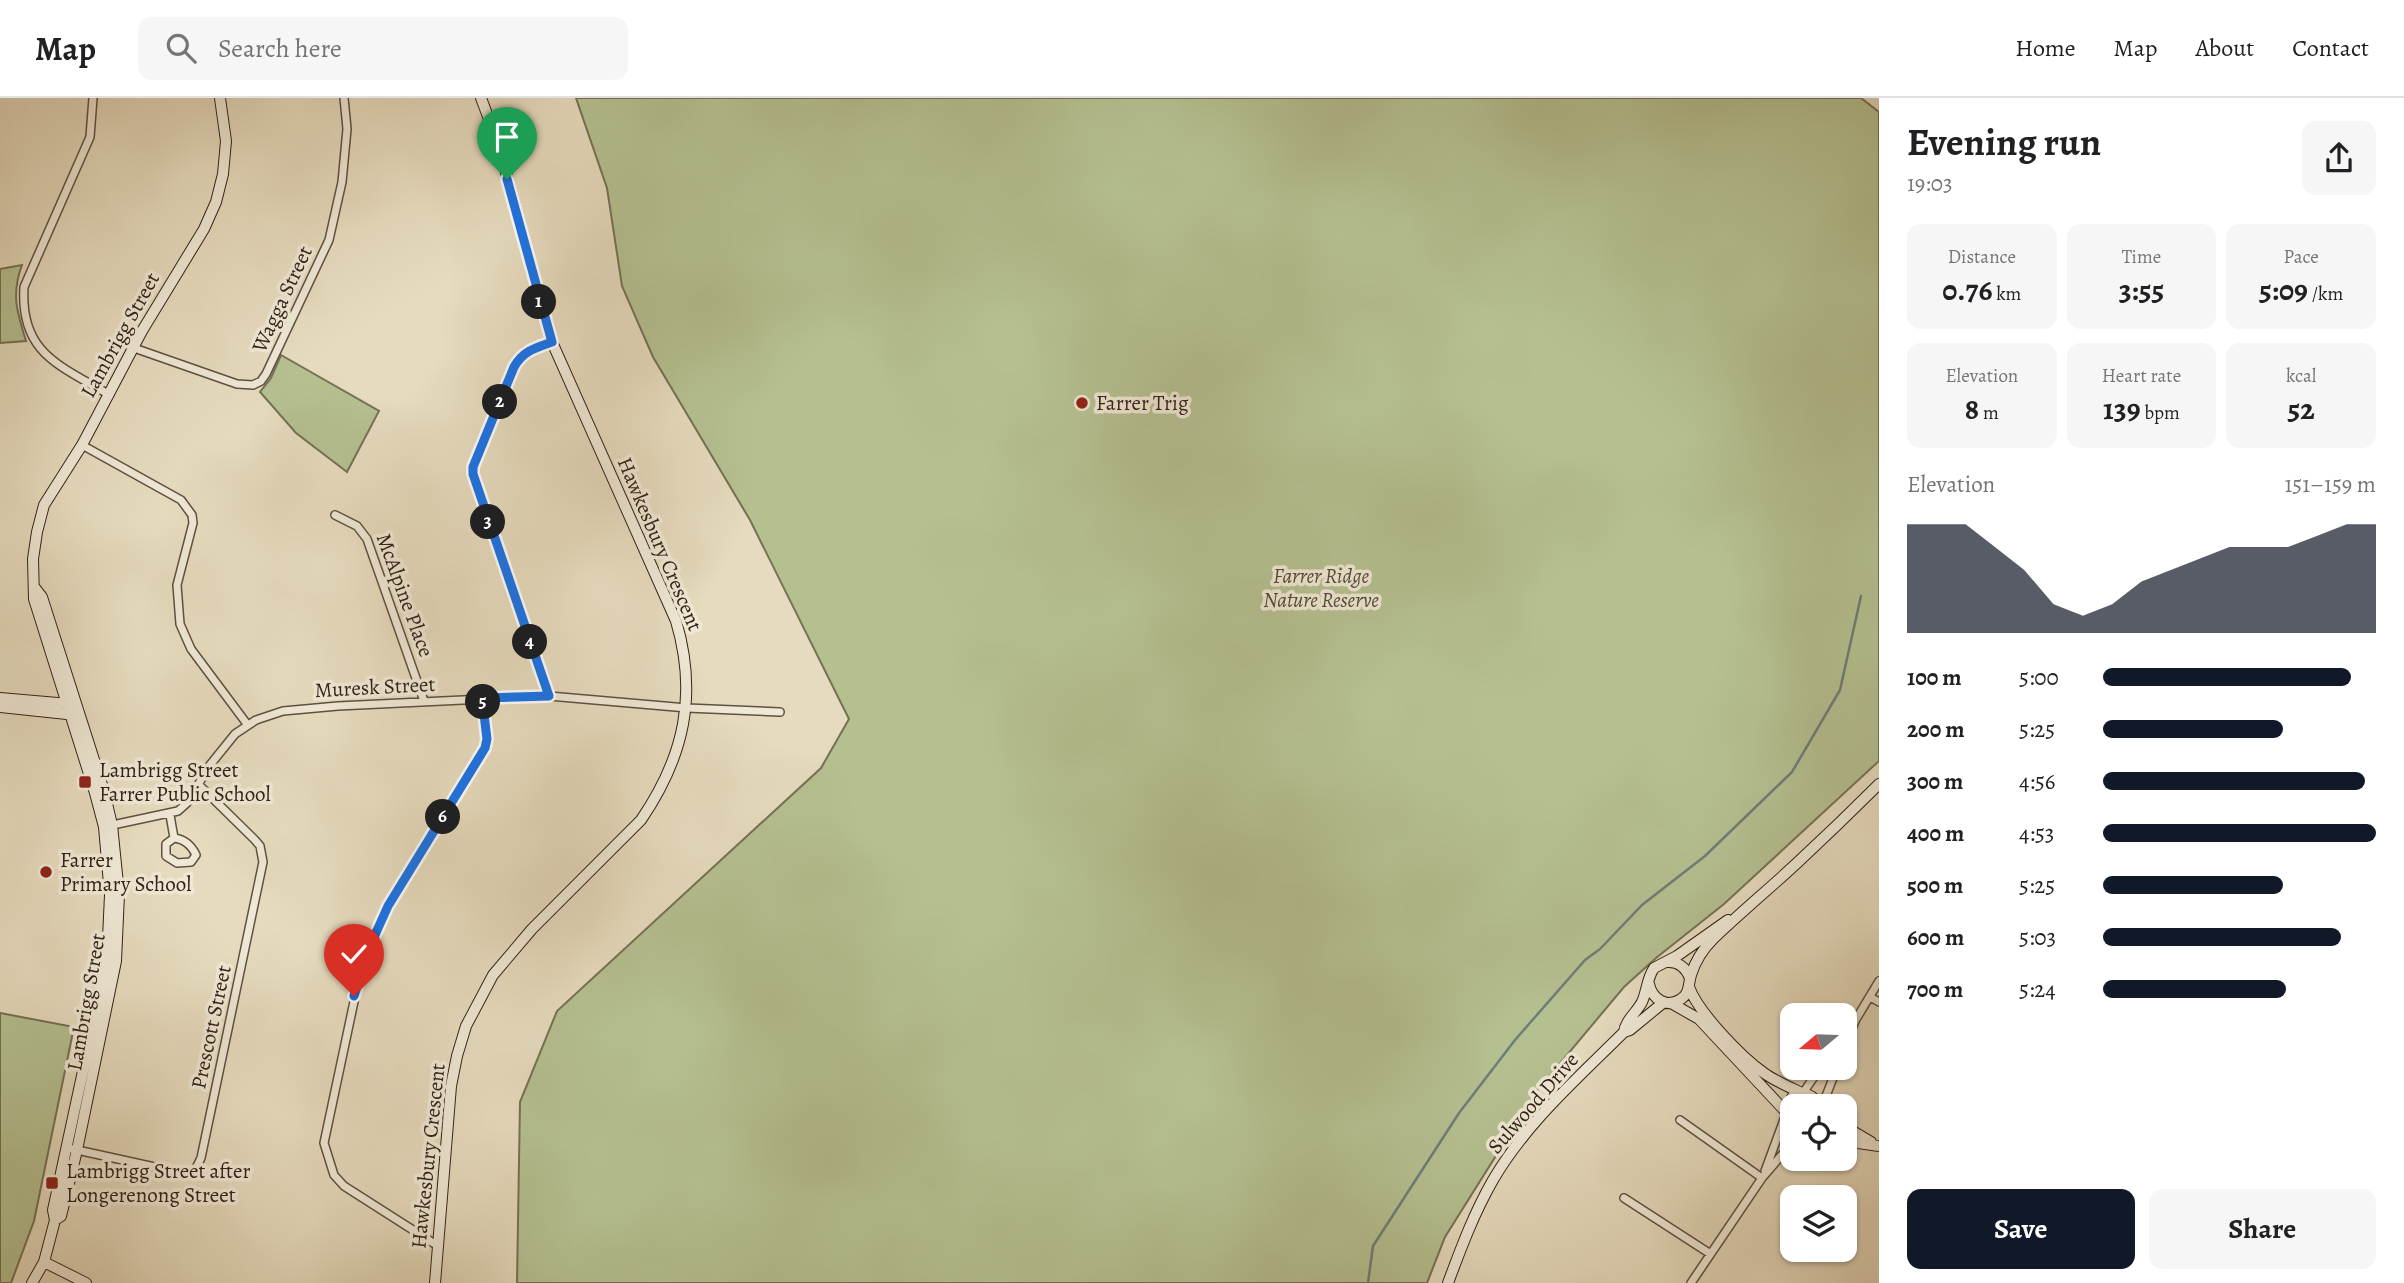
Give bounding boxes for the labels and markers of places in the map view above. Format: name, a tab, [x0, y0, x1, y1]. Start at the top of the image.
pin	[477, 107, 537, 179]
pin: 1	[522, 284, 556, 320]
pin: 2	[482, 384, 518, 420]
place label: Farrer Trig	[1096, 389, 1189, 417]
marker: Farrer Trig	[1074, 395, 1090, 411]
pin: 3	[470, 504, 505, 540]
pin: 4	[512, 624, 548, 660]
pin: 5	[466, 684, 500, 720]
place label: Lambrigg Street Farrer Public School	[99, 756, 271, 808]
marker: Lambrigg Street Farrer Public School	[77, 774, 93, 790]
pin: 6	[426, 800, 460, 834]
place label: Farrer Primary School	[60, 846, 191, 898]
marker: Farrer Primary School	[38, 864, 54, 880]
pin	[324, 924, 384, 996]
place label: Lambrigg Street after Longerenong Street	[66, 1157, 250, 1209]
marker: Lambrigg Street after Longerenong Street	[44, 1175, 60, 1191]

